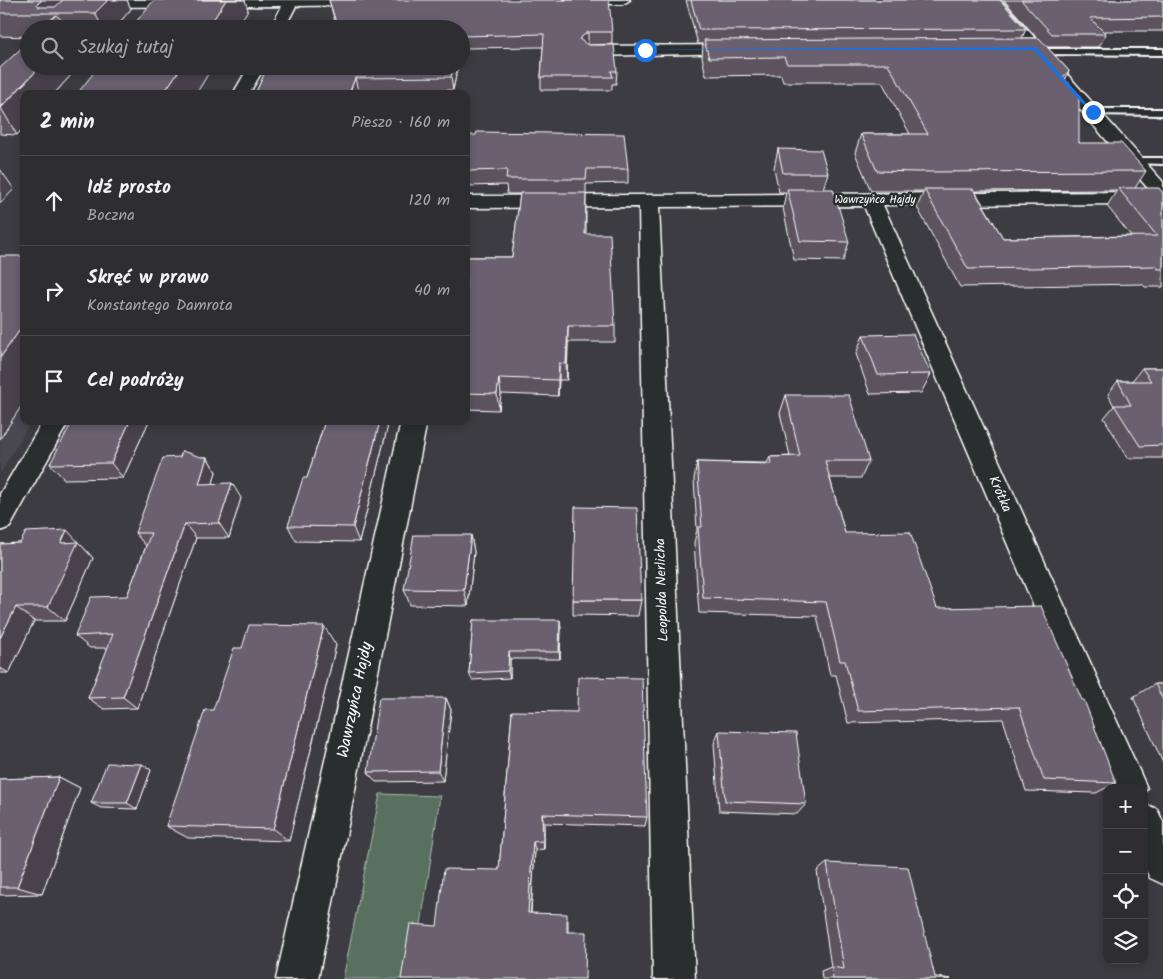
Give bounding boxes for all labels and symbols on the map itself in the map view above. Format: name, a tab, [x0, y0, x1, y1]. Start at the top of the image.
route start	[634, 39, 657, 62]
route end	[1082, 101, 1105, 124]
street label: Wawrzyńca Hajdy	[834, 191, 916, 209]
street label: Krótka	[982, 472, 1018, 516]
street label: Leopolda Nerlicha	[649, 538, 675, 642]
street label: Wawrzyńca Hajdy	[331, 639, 380, 760]

